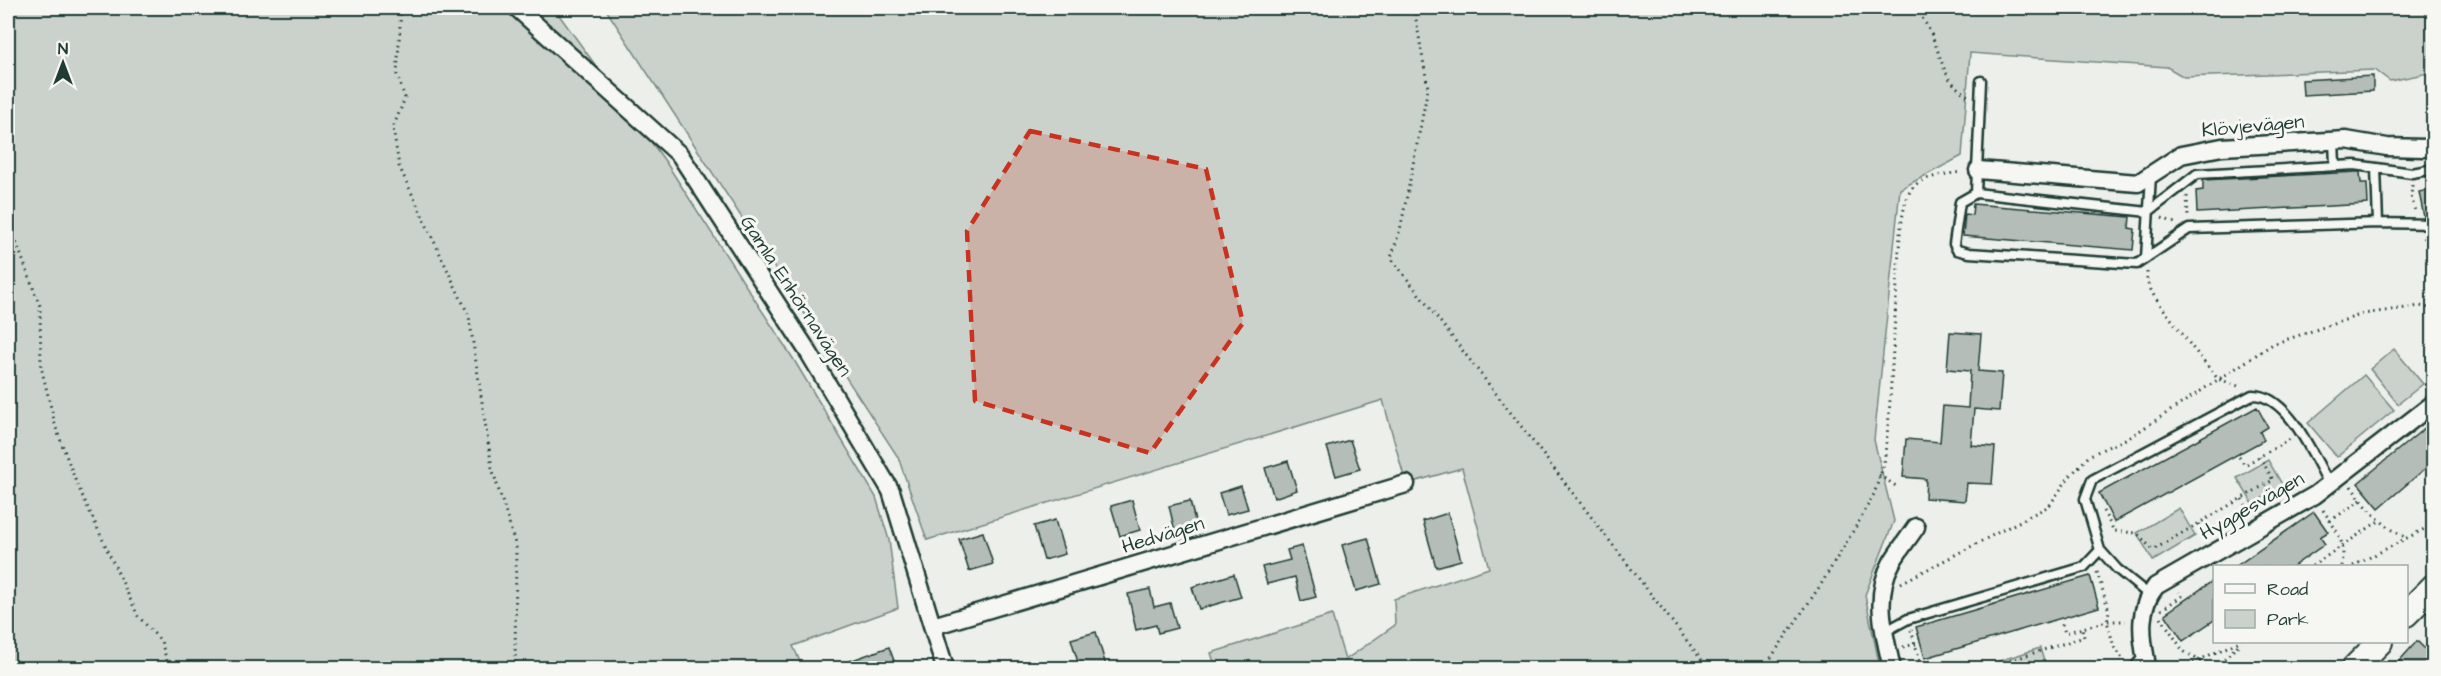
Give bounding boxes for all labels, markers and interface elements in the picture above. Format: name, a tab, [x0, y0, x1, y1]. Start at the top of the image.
north arrow	[33, 33, 93, 93]
text: N	[58, 38, 68, 60]
street label: Klövjevägen	[2201, 108, 2306, 145]
street label: Gamla Enhörnavägen	[733, 210, 859, 383]
street label: Hyggesvägen	[2195, 465, 2310, 548]
street label: Hedvägen	[1118, 509, 1208, 562]
legend	[2213, 565, 2408, 643]
text: Road	[2267, 577, 2308, 602]
text: Park	[2267, 607, 2309, 632]

